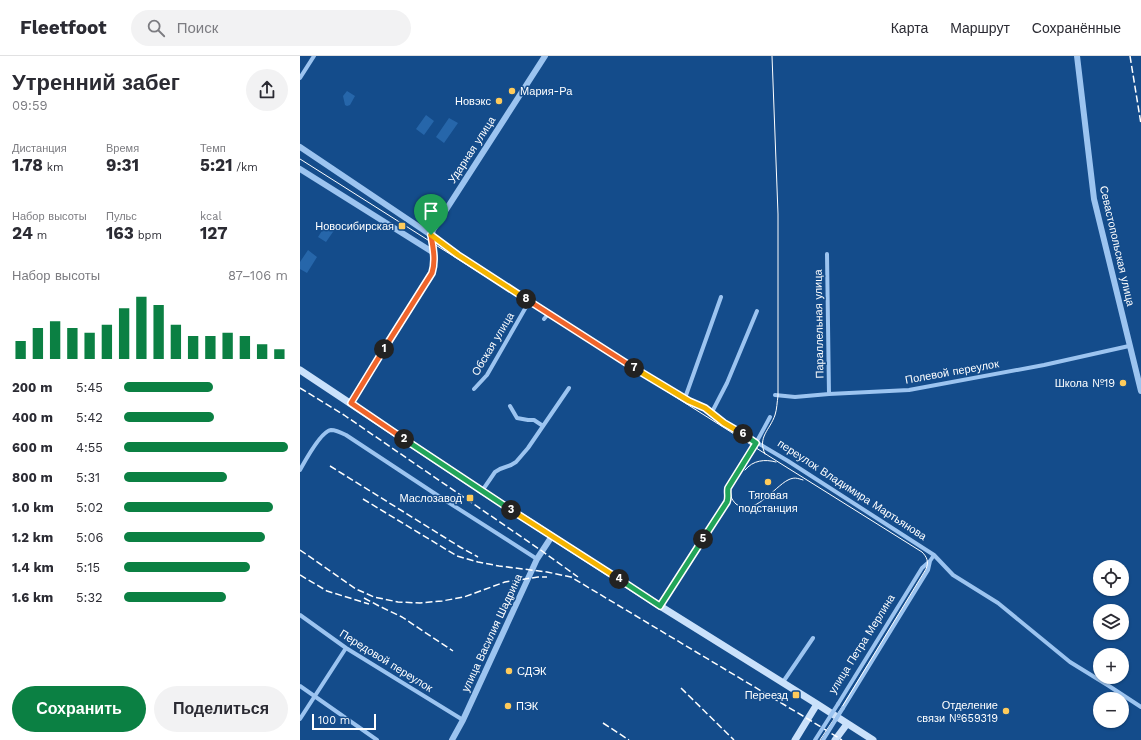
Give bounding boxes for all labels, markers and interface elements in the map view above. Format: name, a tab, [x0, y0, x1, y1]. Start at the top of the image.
search box	[131, 10, 411, 46]
text: Fleetfoot	[20, 16, 107, 39]
icon: search	[145, 17, 167, 39]
text: Поиск	[177, 19, 218, 37]
text: Карта	[891, 20, 928, 36]
text: Маршрут	[950, 20, 1010, 36]
text: Сохранённые	[1032, 20, 1121, 36]
button: share	[246, 69, 288, 111]
text: Утренний забег	[12, 70, 180, 95]
place label: Мария-Ра	[520, 85, 573, 98]
marker: Мария-Ра	[507, 86, 517, 96]
place label: Новэкс	[455, 95, 491, 108]
marker: Новэкс	[494, 96, 504, 106]
text: 09:59	[12, 98, 48, 113]
street label: Ударная улица	[446, 113, 499, 186]
text: Дистанция	[12, 142, 67, 155]
text: Время	[106, 142, 139, 155]
text: Темп	[200, 142, 226, 155]
text: 1.78	[12, 155, 43, 175]
text: 9:31	[106, 155, 139, 175]
text: 5:21	[200, 155, 233, 175]
text: km	[43, 161, 63, 174]
text: /km	[233, 161, 258, 174]
street label: Севастопольская улица	[1097, 185, 1137, 308]
pin	[414, 194, 448, 235]
icon: arrive	[420, 200, 442, 222]
text: Набор высоты	[12, 210, 87, 223]
text: Пульс	[106, 210, 137, 223]
text: kcal	[200, 210, 222, 223]
place label: Новосибирская	[315, 220, 394, 233]
marker: Новосибирская	[397, 221, 407, 231]
text: 24	[12, 223, 33, 243]
text: 163	[106, 223, 134, 243]
text: 127	[200, 223, 228, 243]
text: m	[33, 229, 47, 242]
text: bpm	[134, 229, 162, 242]
text: Набор высоты	[12, 268, 100, 283]
text: 87–106 m	[228, 268, 288, 283]
street label: Параллельная улица	[812, 268, 826, 379]
pin: 8	[516, 289, 536, 309]
text: 8	[523, 292, 529, 305]
street label: Обская улица	[469, 309, 517, 378]
pin: 1	[374, 339, 394, 359]
text: 1	[382, 342, 386, 355]
street label: Полевой переулок	[904, 357, 1000, 387]
pin: 7	[624, 358, 644, 378]
text: 7	[631, 361, 637, 374]
place label: Школа №19	[1055, 377, 1115, 390]
marker: Школа №19	[1118, 378, 1128, 388]
text: 200 m	[12, 380, 52, 395]
text: 5:45	[76, 380, 103, 395]
text: 400 m	[12, 410, 53, 425]
text: 5:42	[76, 410, 103, 425]
pin: 6	[733, 424, 753, 444]
text: 6	[740, 427, 746, 440]
pin: 2	[394, 429, 414, 449]
text: 2	[401, 432, 407, 445]
street label: переулок Владимира Мартьянова	[775, 437, 930, 544]
text: 600 m	[12, 440, 53, 455]
text: 4:55	[76, 440, 103, 455]
text: 800 m	[12, 470, 53, 485]
text: 5:31	[76, 470, 100, 485]
marker: Тяговая подстанция	[763, 477, 773, 487]
place label: Тяговая подстанция	[738, 489, 798, 515]
place label: Маслозавод	[399, 492, 463, 505]
marker: Маслозавод	[465, 493, 475, 503]
text: 1.0 km	[12, 500, 54, 515]
text: 5:02	[76, 500, 103, 515]
pin: 3	[501, 500, 521, 520]
text: 3	[508, 503, 514, 516]
pin: 5	[693, 529, 713, 549]
text: 1.2 km	[12, 530, 53, 545]
text: 5:06	[76, 530, 103, 545]
text: 5	[700, 532, 706, 545]
text: 1.4 km	[12, 560, 54, 575]
text: 5:15	[76, 560, 100, 575]
map controls	[1093, 560, 1129, 728]
button: locate	[1093, 560, 1129, 596]
pin: 4	[609, 569, 629, 589]
street label: улица Василия Шадрина	[459, 571, 525, 694]
text: 4	[615, 572, 623, 585]
text: 1.6 km	[12, 590, 53, 605]
text: 5:32	[76, 590, 103, 605]
street label: улица Петра Мерлина	[826, 591, 898, 696]
button: layers	[1093, 604, 1129, 640]
street label: Передовой переулок	[337, 627, 435, 695]
button: +	[1093, 648, 1129, 684]
place label: СДЭК	[517, 665, 547, 678]
marker: СДЭК	[504, 666, 514, 676]
button: Сохранить	[12, 686, 146, 732]
button: Поделиться	[154, 686, 288, 732]
place label: Переезд	[745, 689, 789, 702]
marker: Переезд	[791, 690, 801, 700]
button: −	[1093, 692, 1129, 728]
place label: Отделение связи №659319	[917, 699, 998, 725]
place label: ПЭК	[516, 700, 539, 713]
marker: ПЭК	[503, 701, 513, 711]
marker: Отделение связи №659319	[1001, 706, 1011, 716]
scale bar	[312, 712, 376, 731]
text: 100 m	[318, 714, 350, 727]

